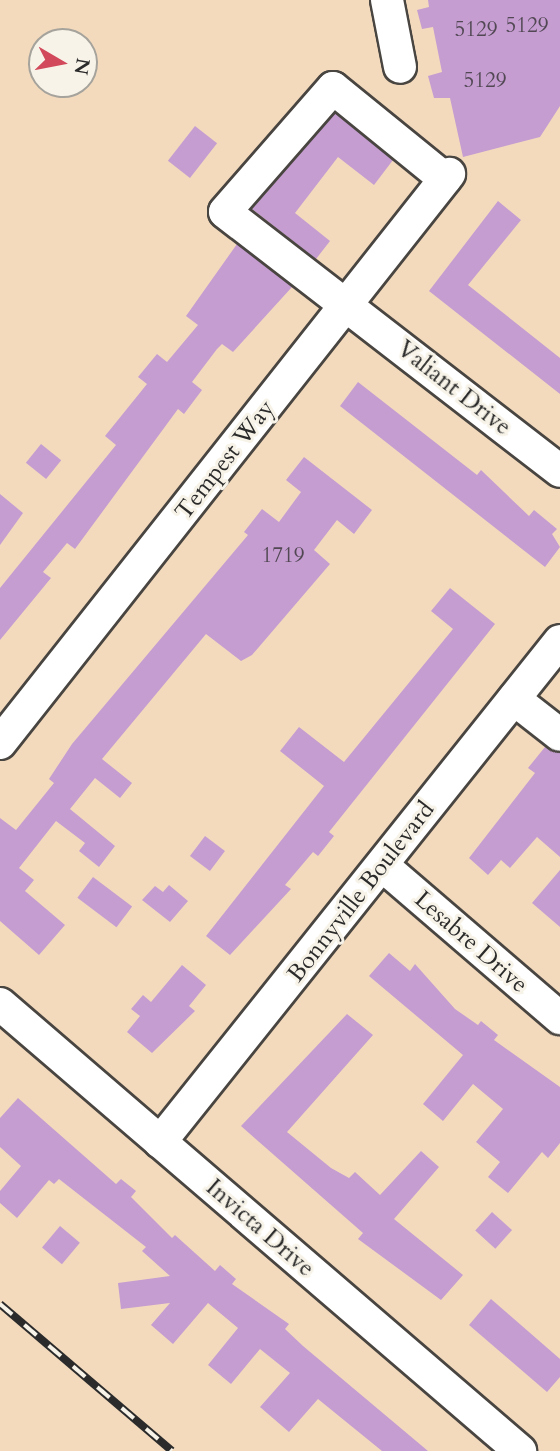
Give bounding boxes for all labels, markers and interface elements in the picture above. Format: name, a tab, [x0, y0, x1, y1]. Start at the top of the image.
house number: 5129	[505, 13, 549, 39]
house number: 5129	[454, 17, 498, 43]
north arrow	[28, 28, 98, 98]
text: N	[67, 56, 96, 77]
house number: 5129	[463, 68, 507, 94]
street label: Valiant Drive	[391, 334, 517, 442]
street label: Tempest Way	[169, 394, 281, 526]
house number: 1719	[261, 543, 305, 569]
street label: Bonnyville Boulevard	[282, 796, 440, 988]
street label: Lesabre Drive	[408, 885, 534, 999]
street label: Invicta Drive	[200, 1173, 320, 1283]

